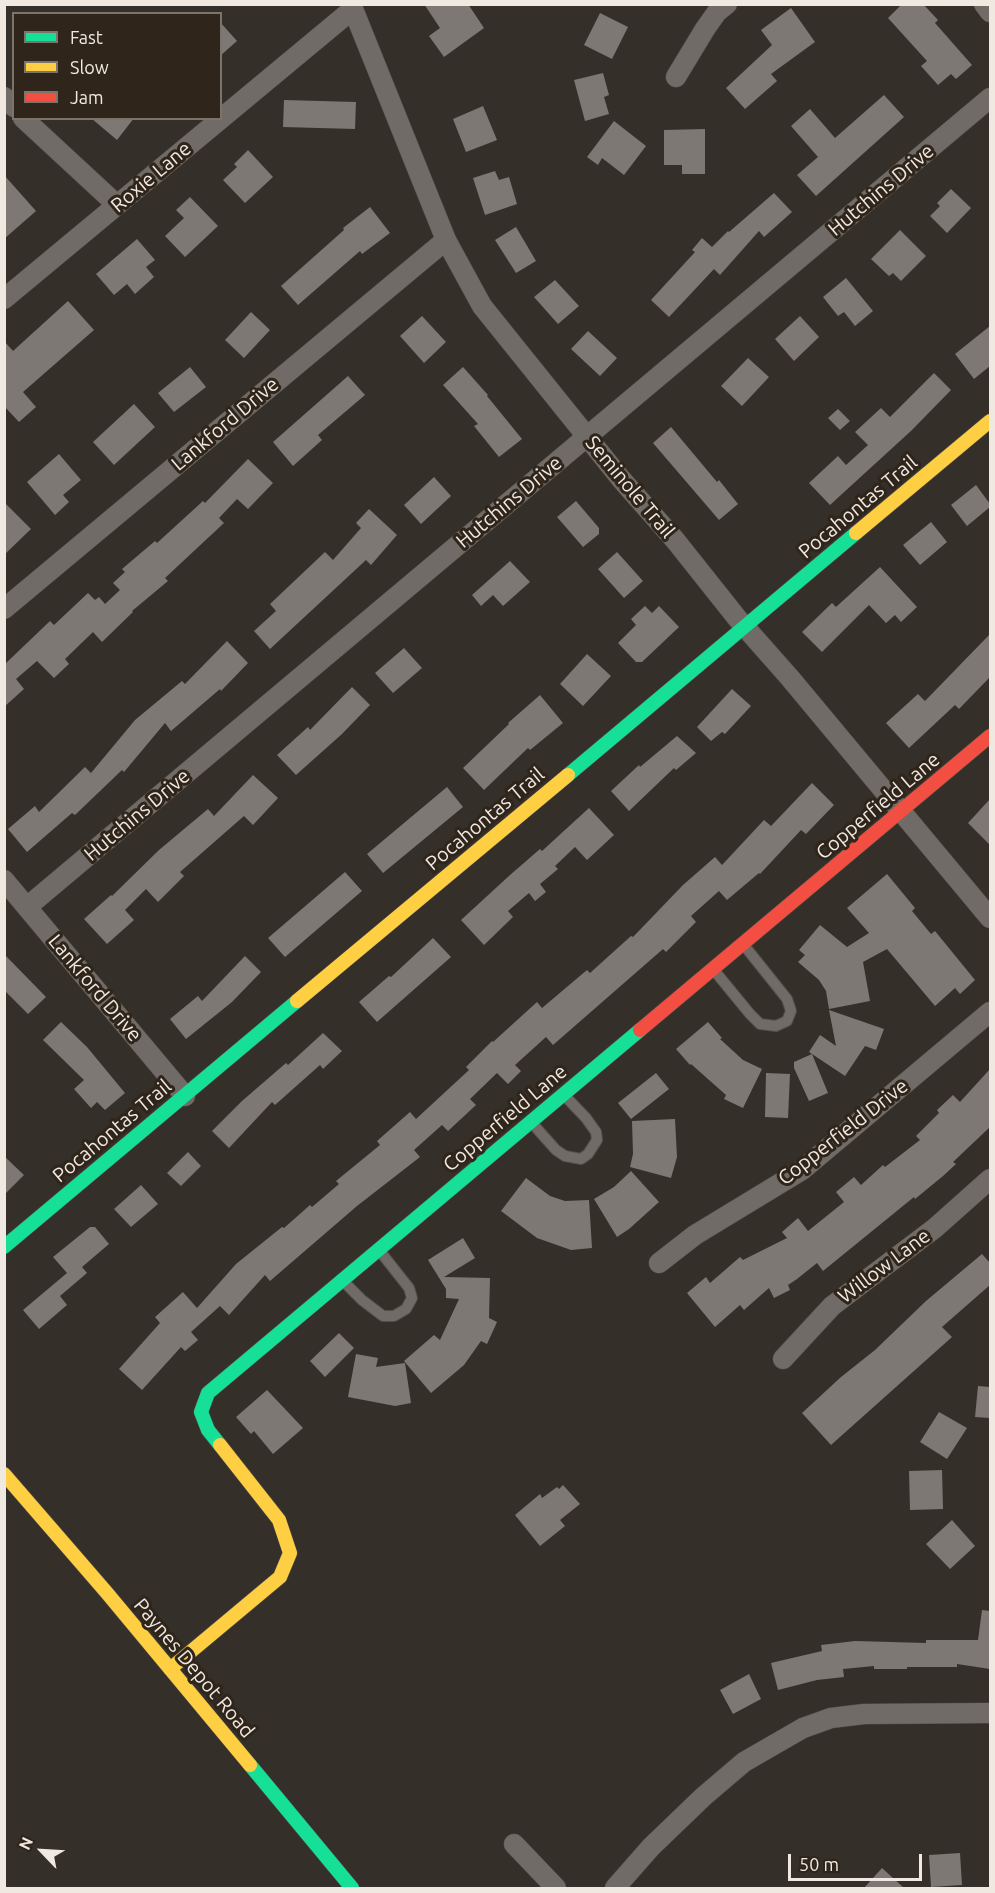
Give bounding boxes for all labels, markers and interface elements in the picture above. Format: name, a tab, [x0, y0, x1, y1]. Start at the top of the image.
legend	[12, 12, 222, 120]
text: Fast	[70, 27, 103, 47]
text: Slow	[70, 57, 109, 77]
text: Jam	[70, 87, 104, 107]
street label: Roxie Lane	[106, 136, 196, 218]
street label: Hutchins Drive	[823, 139, 939, 241]
street label: Lankford Drive	[167, 372, 283, 476]
street label: Seminole Trail	[580, 431, 680, 543]
street label: Pocahontas Trail	[794, 450, 922, 564]
street label: Hutchins Drive	[451, 451, 567, 553]
street label: Copperfield Lane	[811, 747, 945, 865]
street label: Pocahontas Trail	[421, 762, 549, 876]
street label: Hutchins Drive	[79, 764, 195, 866]
street label: Lankford Drive	[43, 930, 147, 1046]
street label: Copperfield Lane	[438, 1059, 572, 1177]
street label: Pocahontas Trail	[48, 1074, 176, 1188]
street label: Copperfield Drive	[773, 1074, 913, 1190]
street label: Willow Lane	[833, 1224, 935, 1308]
street label: Paynes Depot Road	[129, 1593, 259, 1743]
north arrow	[12, 1821, 72, 1881]
text: N	[15, 1834, 36, 1853]
scale bar	[791, 1842, 924, 1880]
text: 50 m	[799, 1854, 839, 1874]

